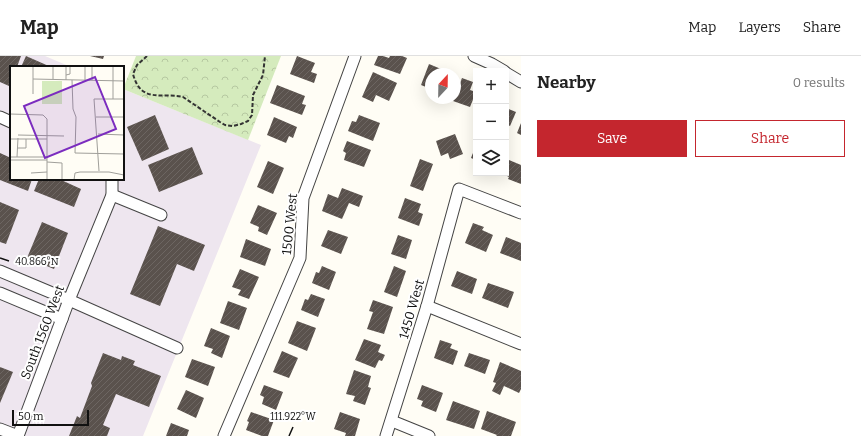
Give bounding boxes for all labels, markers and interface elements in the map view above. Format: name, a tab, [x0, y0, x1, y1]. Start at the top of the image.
text: Map	[20, 16, 59, 39]
text: Map	[688, 19, 716, 36]
text: Layers	[738, 19, 781, 36]
text: Share	[803, 19, 841, 36]
inset map	[10, 66, 124, 180]
north arrow	[425, 68, 461, 104]
map controls	[473, 68, 509, 176]
button: +	[473, 68, 509, 104]
text: Nearby	[537, 72, 596, 93]
text: 0 results	[793, 75, 845, 90]
button: −	[473, 104, 509, 140]
button: Save	[537, 120, 687, 157]
button: Share	[695, 120, 845, 157]
button: layers	[473, 140, 509, 176]
street label: 1500 West	[279, 192, 300, 256]
text: 40.866°N	[15, 256, 59, 268]
street label: 1450 West	[396, 277, 427, 341]
street label: South 1560 West	[18, 283, 67, 381]
scale bar	[12, 408, 89, 427]
text: 50 m	[18, 410, 44, 423]
text: 111.922°W	[270, 411, 317, 423]

